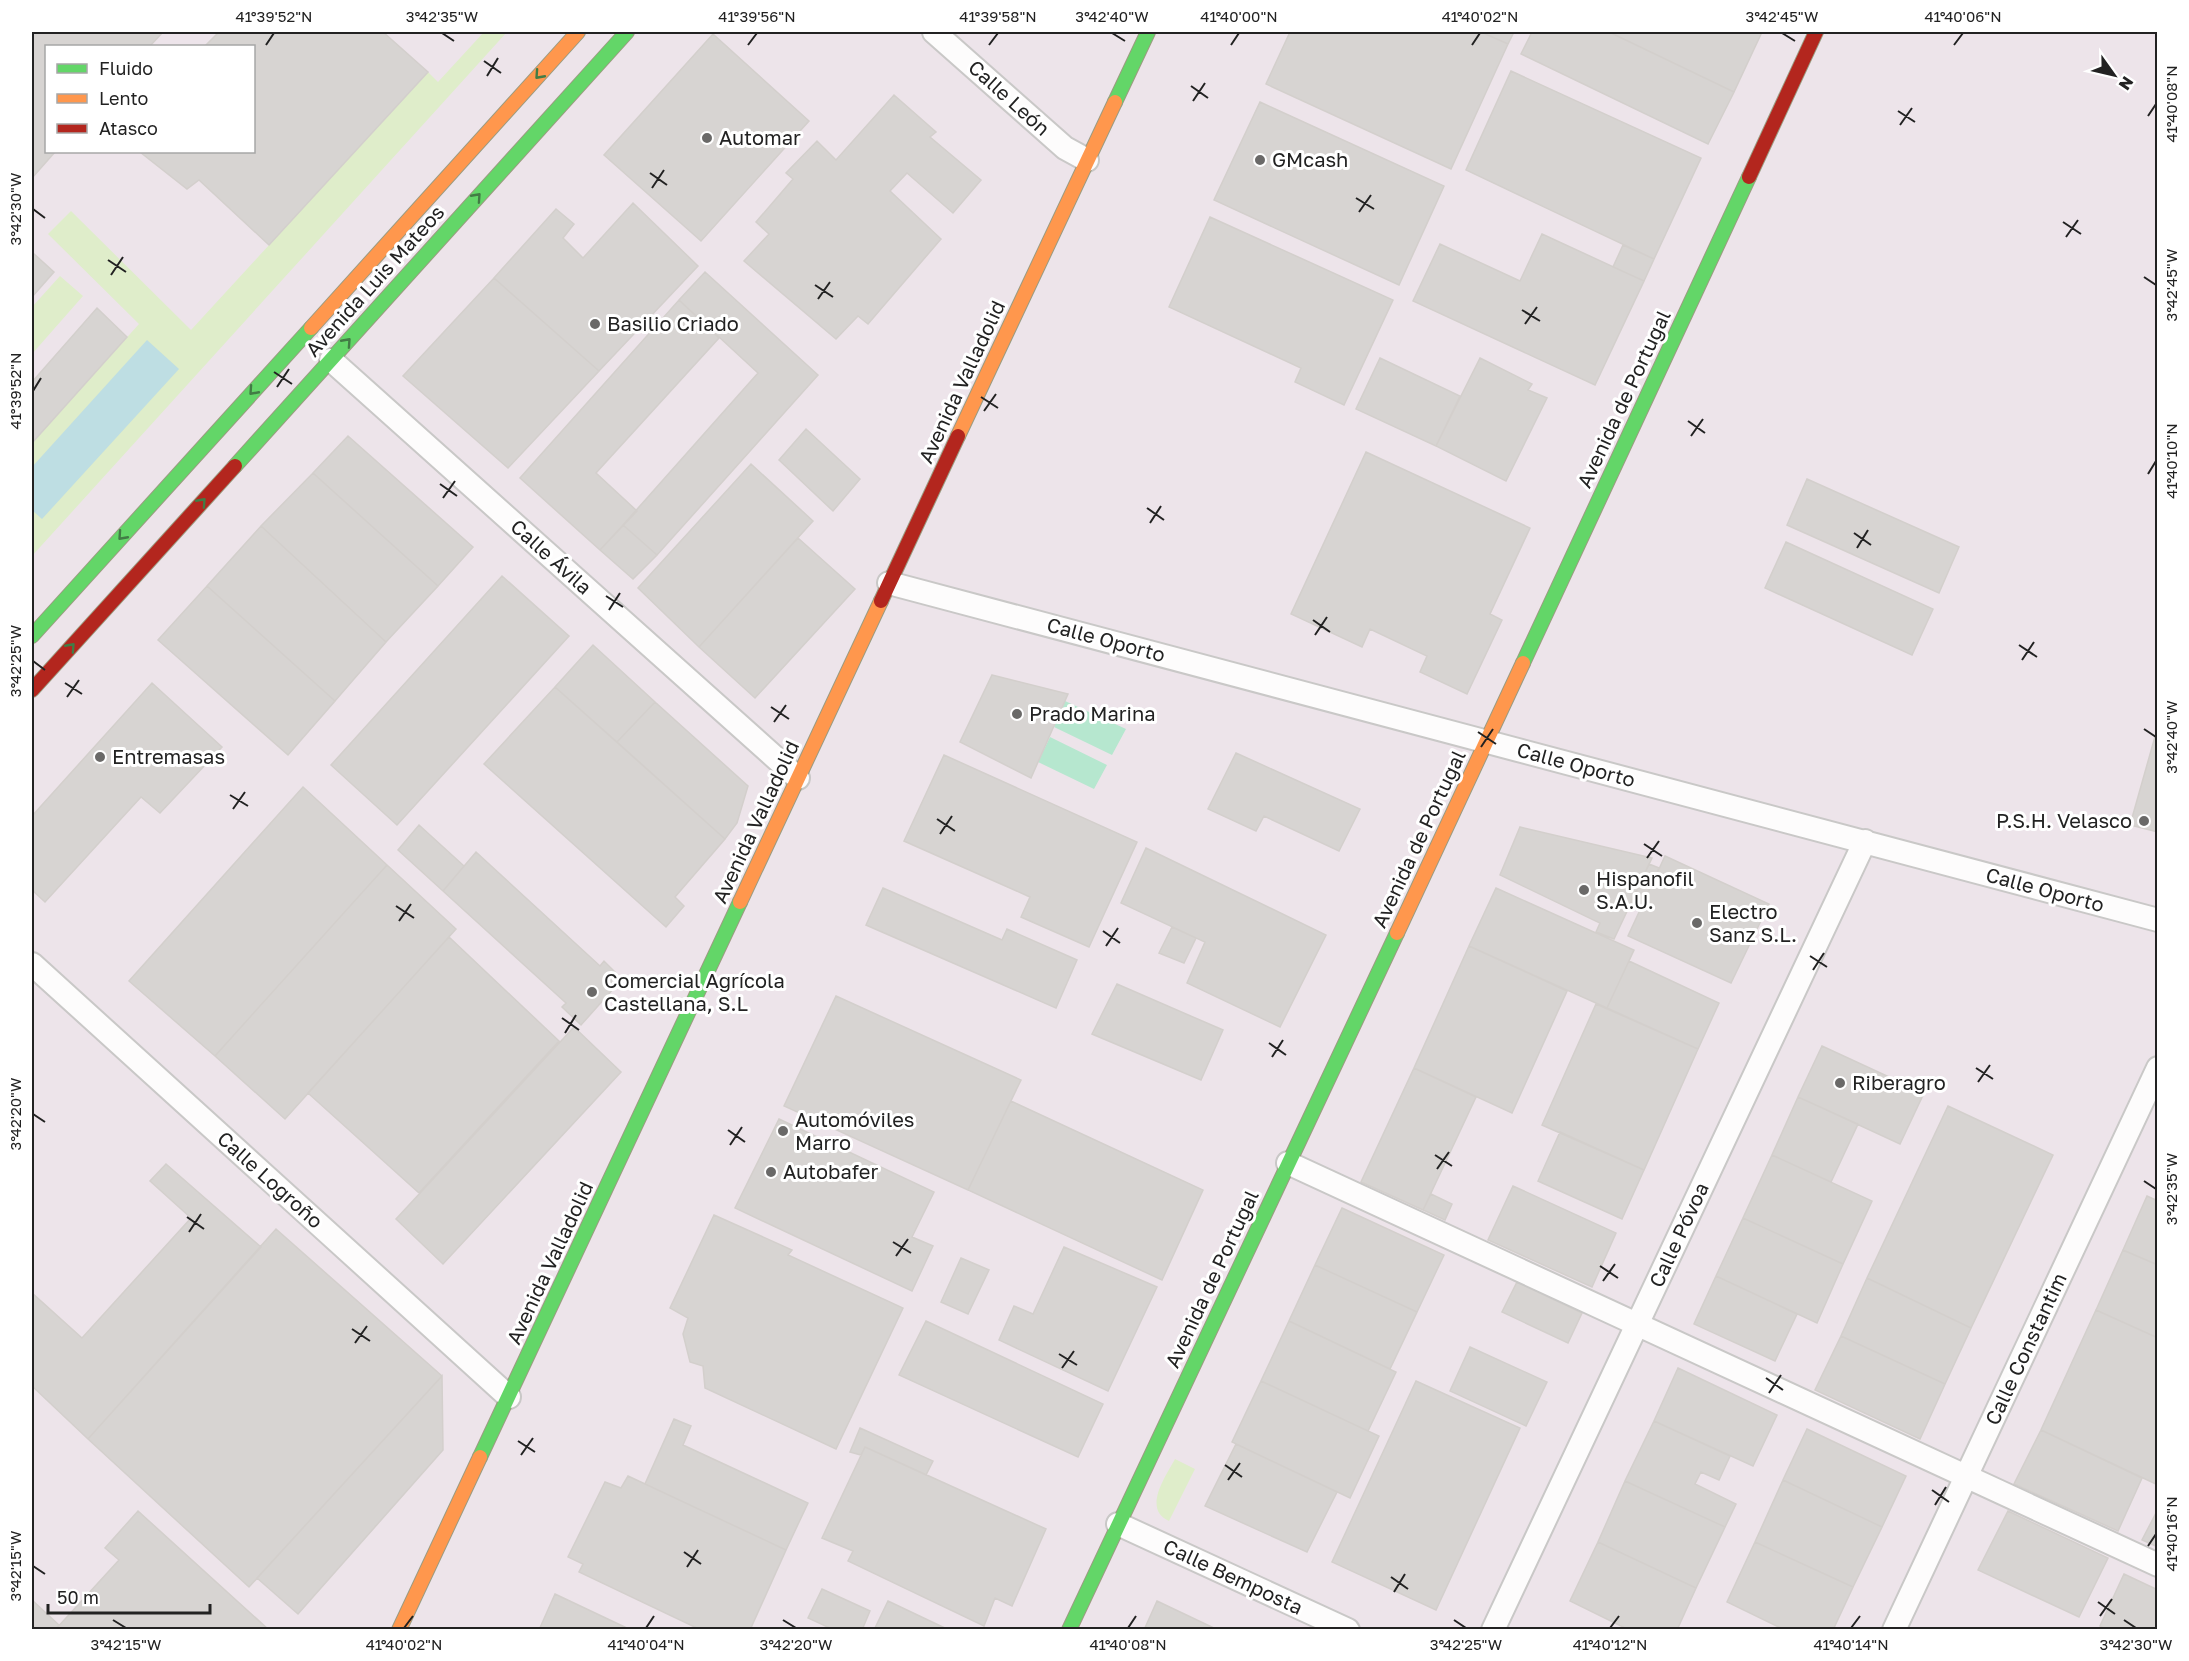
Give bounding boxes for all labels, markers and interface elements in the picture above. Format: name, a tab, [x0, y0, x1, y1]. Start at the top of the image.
text: 41°39'52"N	[236, 7, 312, 25]
text: 3°42'35"W	[406, 7, 478, 25]
text: 41°39'56"N	[718, 7, 796, 25]
text: 41°39'58"N	[959, 7, 1037, 25]
text: 3°42'40"W	[1075, 7, 1149, 25]
text: 41°40'00"N	[1200, 7, 1278, 25]
text: 41°40'02"N	[1442, 7, 1518, 25]
text: 3°42'45"W	[1746, 7, 1818, 25]
text: 41°40'06"N	[1924, 7, 2002, 25]
legend	[45, 45, 255, 153]
north arrow	[2084, 45, 2144, 105]
street label: Calle León	[964, 54, 1055, 140]
text: Fluido	[99, 57, 153, 79]
text: 41°40'08"N	[2162, 65, 2180, 143]
one-way arrow	[535, 68, 546, 79]
text: N	[2115, 73, 2138, 94]
text: Lento	[99, 87, 148, 109]
text: Atasco	[99, 117, 158, 139]
place label: Automar	[719, 125, 801, 149]
marker: Automar	[700, 131, 714, 145]
place label: GMcash	[1272, 147, 1348, 171]
marker: GMcash	[1253, 153, 1267, 167]
text: 3°42'30"W	[6, 172, 24, 246]
one-way arrow	[470, 194, 481, 205]
street label: Avenida Luis Mateos	[300, 200, 449, 361]
text: 3°42'45"W	[2162, 249, 2180, 321]
street label: Avenida Valladolid	[913, 296, 1009, 467]
street label: Avenida de Portugal	[1571, 306, 1675, 491]
place label: Basilio Criado	[607, 311, 739, 335]
marker: Basilio Criado	[588, 317, 602, 331]
one-way arrow	[340, 338, 351, 349]
text: 41°39'52"N	[6, 353, 24, 429]
one-way arrow	[249, 384, 260, 395]
text: 41°40'10"N	[2162, 423, 2180, 499]
one-way arrow	[195, 498, 206, 509]
street label: Calle Ávila	[506, 514, 597, 599]
one-way arrow	[119, 528, 130, 539]
street label: Calle Oporto	[1045, 612, 1168, 666]
text: 3°42'25"W	[6, 625, 24, 697]
one-way arrow	[64, 643, 75, 653]
text: 3°42'40"W	[2162, 700, 2180, 774]
place label: Prado Marina	[1029, 701, 1156, 725]
marker: Prado Marina	[1010, 707, 1024, 721]
street label: Avenida Valladolid	[707, 736, 803, 907]
street label: Calle Oporto	[1515, 737, 1638, 791]
place label: Entremasas	[112, 744, 225, 768]
street label: Avenida de Portugal	[1366, 746, 1470, 931]
marker: Entremasas	[93, 750, 107, 764]
place label: P.S.H. Velasco	[1996, 808, 2132, 832]
marker: P.S.H. Velasco	[2137, 814, 2151, 828]
street label: Calle Oporto	[1984, 862, 2107, 916]
place label: Hispanofil S.A.U.	[1596, 866, 1694, 913]
marker: Hispanofil S.A.U.	[1577, 883, 1591, 897]
place label: Electro Sanz S.L.	[1709, 899, 1797, 946]
marker: Electro Sanz S.L.	[1690, 916, 1704, 930]
place label: Comercial Agrícola Castellana, S.L	[604, 968, 785, 1015]
marker: Comercial Agrícola Castellana, S.L	[585, 985, 599, 999]
place label: Riberagro	[1852, 1070, 1946, 1094]
marker: Riberagro	[1833, 1076, 1847, 1090]
text: 3°42'20"W	[6, 1078, 24, 1150]
place label: Automóviles Marro	[795, 1107, 914, 1154]
marker: Automóviles Marro	[776, 1124, 790, 1138]
street label: Calle Logroño	[213, 1126, 328, 1233]
text: 3°42'35"W	[2162, 1153, 2180, 1225]
place label: Autobafer	[783, 1159, 878, 1183]
marker: Autobafer	[764, 1165, 778, 1179]
street label: Avenida Valladolid	[501, 1177, 597, 1348]
street label: Calle Póvoa	[1643, 1178, 1713, 1291]
street label: Avenida de Portugal	[1159, 1186, 1263, 1371]
street label: Calle Constantim	[1979, 1269, 2071, 1428]
text: 41°40'16"N	[2162, 1496, 2180, 1572]
text: 3°42'15"W	[6, 1531, 24, 1601]
street label: Calle Bemposta	[1160, 1533, 1307, 1619]
scale bar	[48, 1577, 210, 1615]
text: 50 m	[57, 1586, 99, 1608]
text: 3°42'15"W	[91, 1635, 161, 1653]
text: 41°40'02"N	[366, 1635, 442, 1653]
text: 41°40'04"N	[607, 1635, 685, 1653]
text: 3°42'20"W	[760, 1635, 832, 1653]
text: 41°40'08"N	[1089, 1635, 1167, 1653]
text: 3°42'25"W	[1430, 1635, 1502, 1653]
text: 41°40'12"N	[1573, 1635, 1647, 1653]
text: 41°40'14"N	[1813, 1635, 1889, 1653]
text: 3°42'30"W	[2099, 1635, 2173, 1653]

